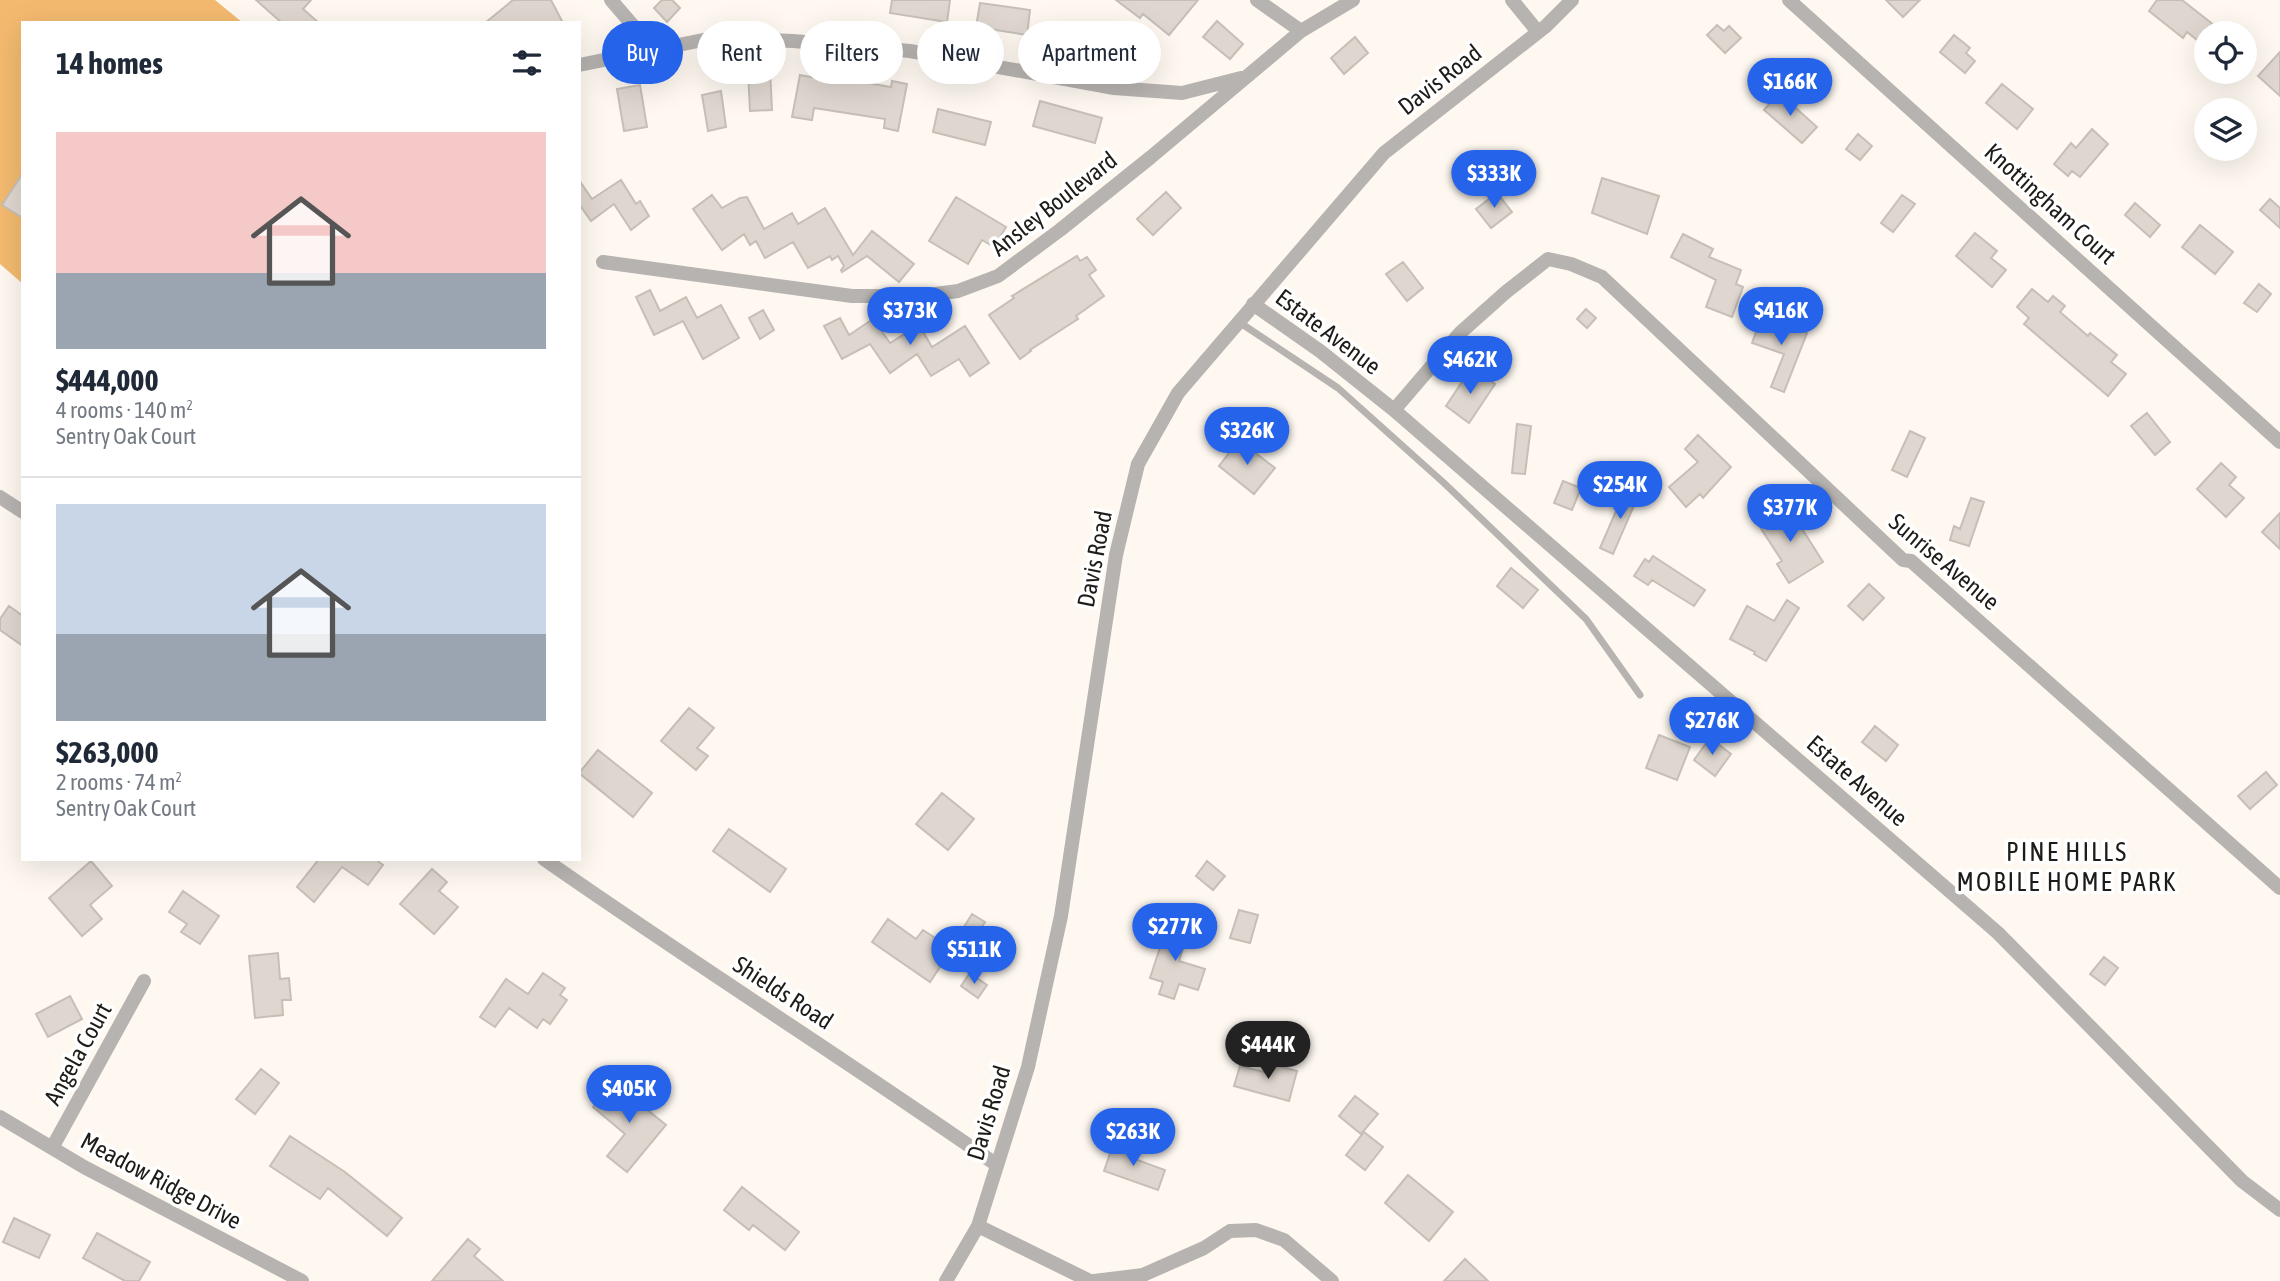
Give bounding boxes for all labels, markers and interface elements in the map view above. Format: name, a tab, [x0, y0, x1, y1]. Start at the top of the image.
chip: Buy	[602, 21, 683, 84]
chip: Rent	[697, 21, 786, 84]
chip: Filters	[800, 21, 903, 84]
chip: New	[917, 21, 1004, 84]
chip: Apartment	[1018, 21, 1161, 84]
map controls	[2194, 21, 2257, 161]
button: locate	[2194, 21, 2257, 84]
street label: Davis Road	[1393, 39, 1486, 120]
icon: filters	[508, 44, 546, 82]
text: 14 homes	[56, 46, 163, 80]
pin: $166K	[1741, 58, 1839, 118]
text: $166K	[1763, 68, 1817, 94]
button: layers	[2194, 98, 2257, 161]
street label: Knottingham Court	[1979, 138, 2121, 270]
street label: Ansley Boulevard	[985, 146, 1122, 261]
pin: $333K	[1445, 150, 1543, 210]
text: $333K	[1467, 160, 1521, 186]
icon: home	[238, 178, 364, 304]
street label: Estate Avenue	[1271, 283, 1386, 380]
pin: $373K	[861, 288, 959, 347]
pin: $416K	[1732, 288, 1830, 347]
text: $373K	[883, 297, 937, 323]
text: $416K	[1754, 297, 1808, 323]
pin: $462K	[1421, 336, 1519, 396]
text: $462K	[1443, 346, 1497, 372]
text: $444,000	[56, 363, 159, 397]
text: 4 rooms · 140 m²	[56, 397, 193, 423]
pin: $326K	[1198, 407, 1296, 467]
text: $326K	[1220, 417, 1274, 443]
text: Sentry Oak Court	[56, 423, 196, 449]
pin: $254K	[1571, 462, 1669, 521]
text: $254K	[1593, 471, 1647, 497]
pin: $377K	[1741, 484, 1839, 544]
text: $377K	[1763, 494, 1817, 520]
street label: Davis Road	[1072, 508, 1117, 609]
street label: Sunrise Avenue	[1884, 508, 2005, 615]
icon: home	[238, 550, 364, 676]
pin: $276K	[1663, 698, 1761, 757]
text: $276K	[1685, 707, 1739, 733]
street label: Estate Avenue	[1802, 730, 1913, 832]
text: $263,000	[56, 735, 159, 769]
text: 2 rooms · 74 m²	[56, 769, 182, 795]
text: Sentry Oak Court	[56, 795, 196, 821]
district label: PINE HILLS MOBILE HOME PARK	[1957, 837, 2177, 897]
pin: $277K	[1126, 904, 1224, 963]
text: $277K	[1148, 913, 1202, 939]
pin: $511K	[925, 926, 1023, 986]
text: $511K	[947, 936, 1001, 962]
street label: Shields Road	[728, 950, 838, 1035]
street label: Angela Court	[39, 998, 117, 1109]
pin: $444K	[1219, 1021, 1317, 1081]
text: $444K	[1241, 1031, 1295, 1057]
street label: Davis Road	[961, 1062, 1016, 1163]
pin: $405K	[580, 1066, 678, 1125]
text: $405K	[602, 1075, 656, 1101]
pin: $263K	[1084, 1108, 1182, 1168]
text: $263K	[1106, 1118, 1160, 1144]
street label: Meadow Ridge Drive	[76, 1127, 246, 1234]

